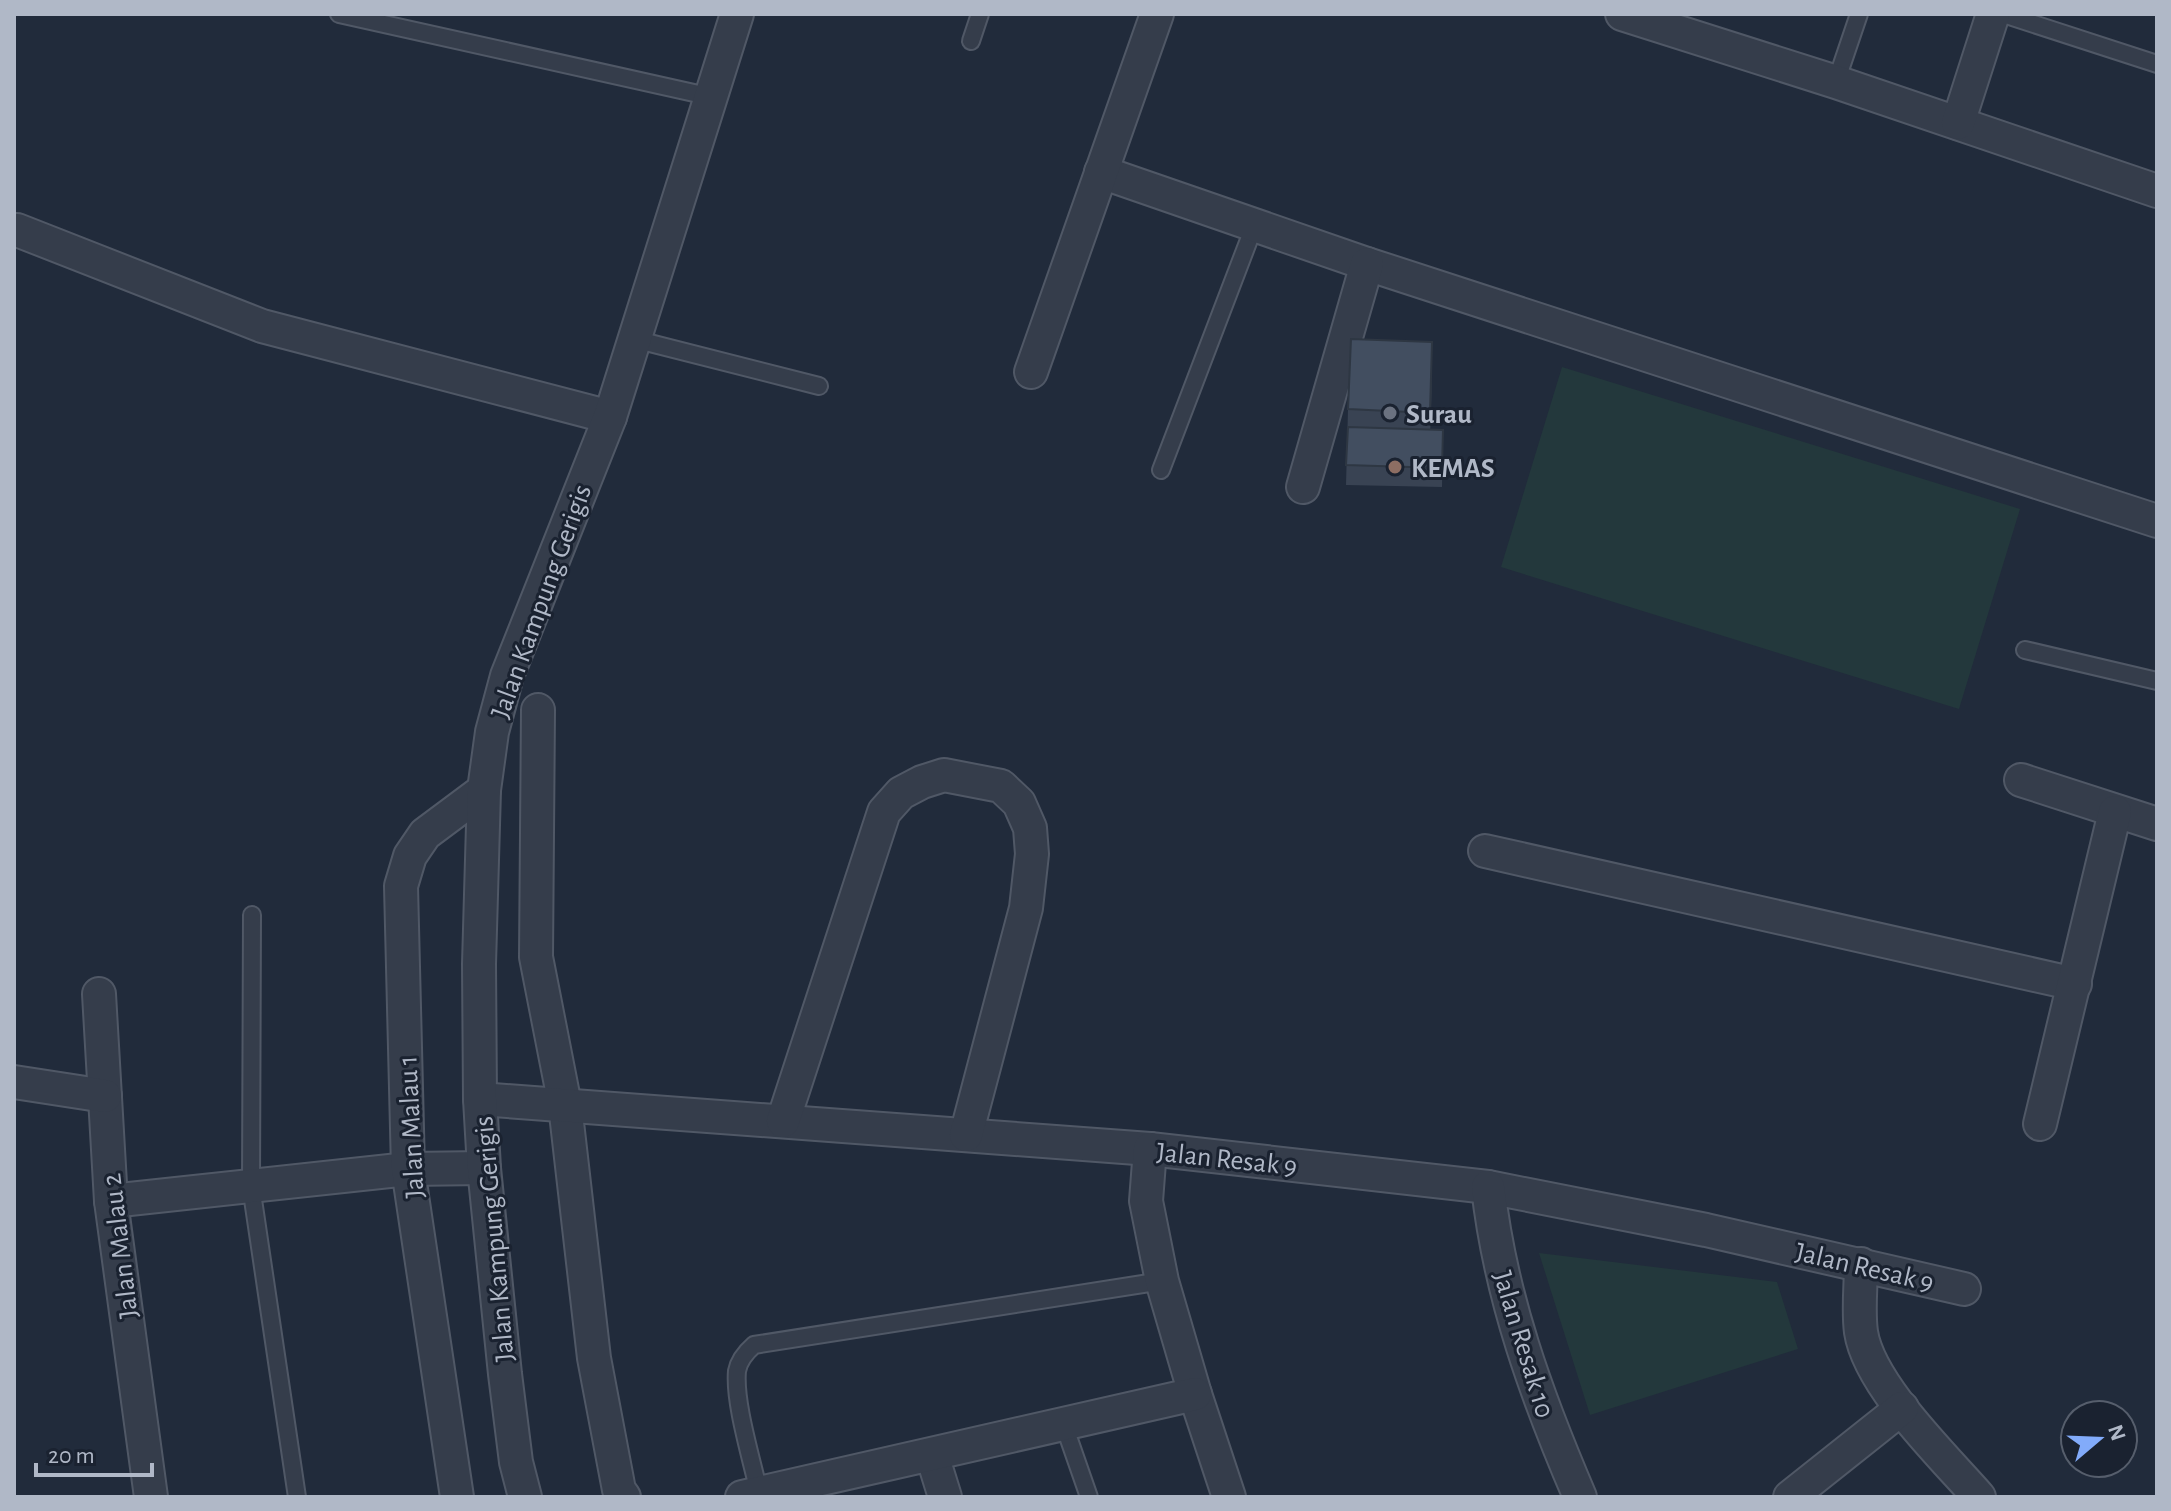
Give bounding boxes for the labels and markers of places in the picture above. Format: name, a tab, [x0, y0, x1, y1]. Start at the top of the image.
place label: Surau	[1406, 401, 1472, 429]
marker: Surau	[1381, 404, 1399, 422]
place label: KEMAS	[1411, 455, 1495, 483]
marker: KEMAS	[1386, 458, 1404, 476]

